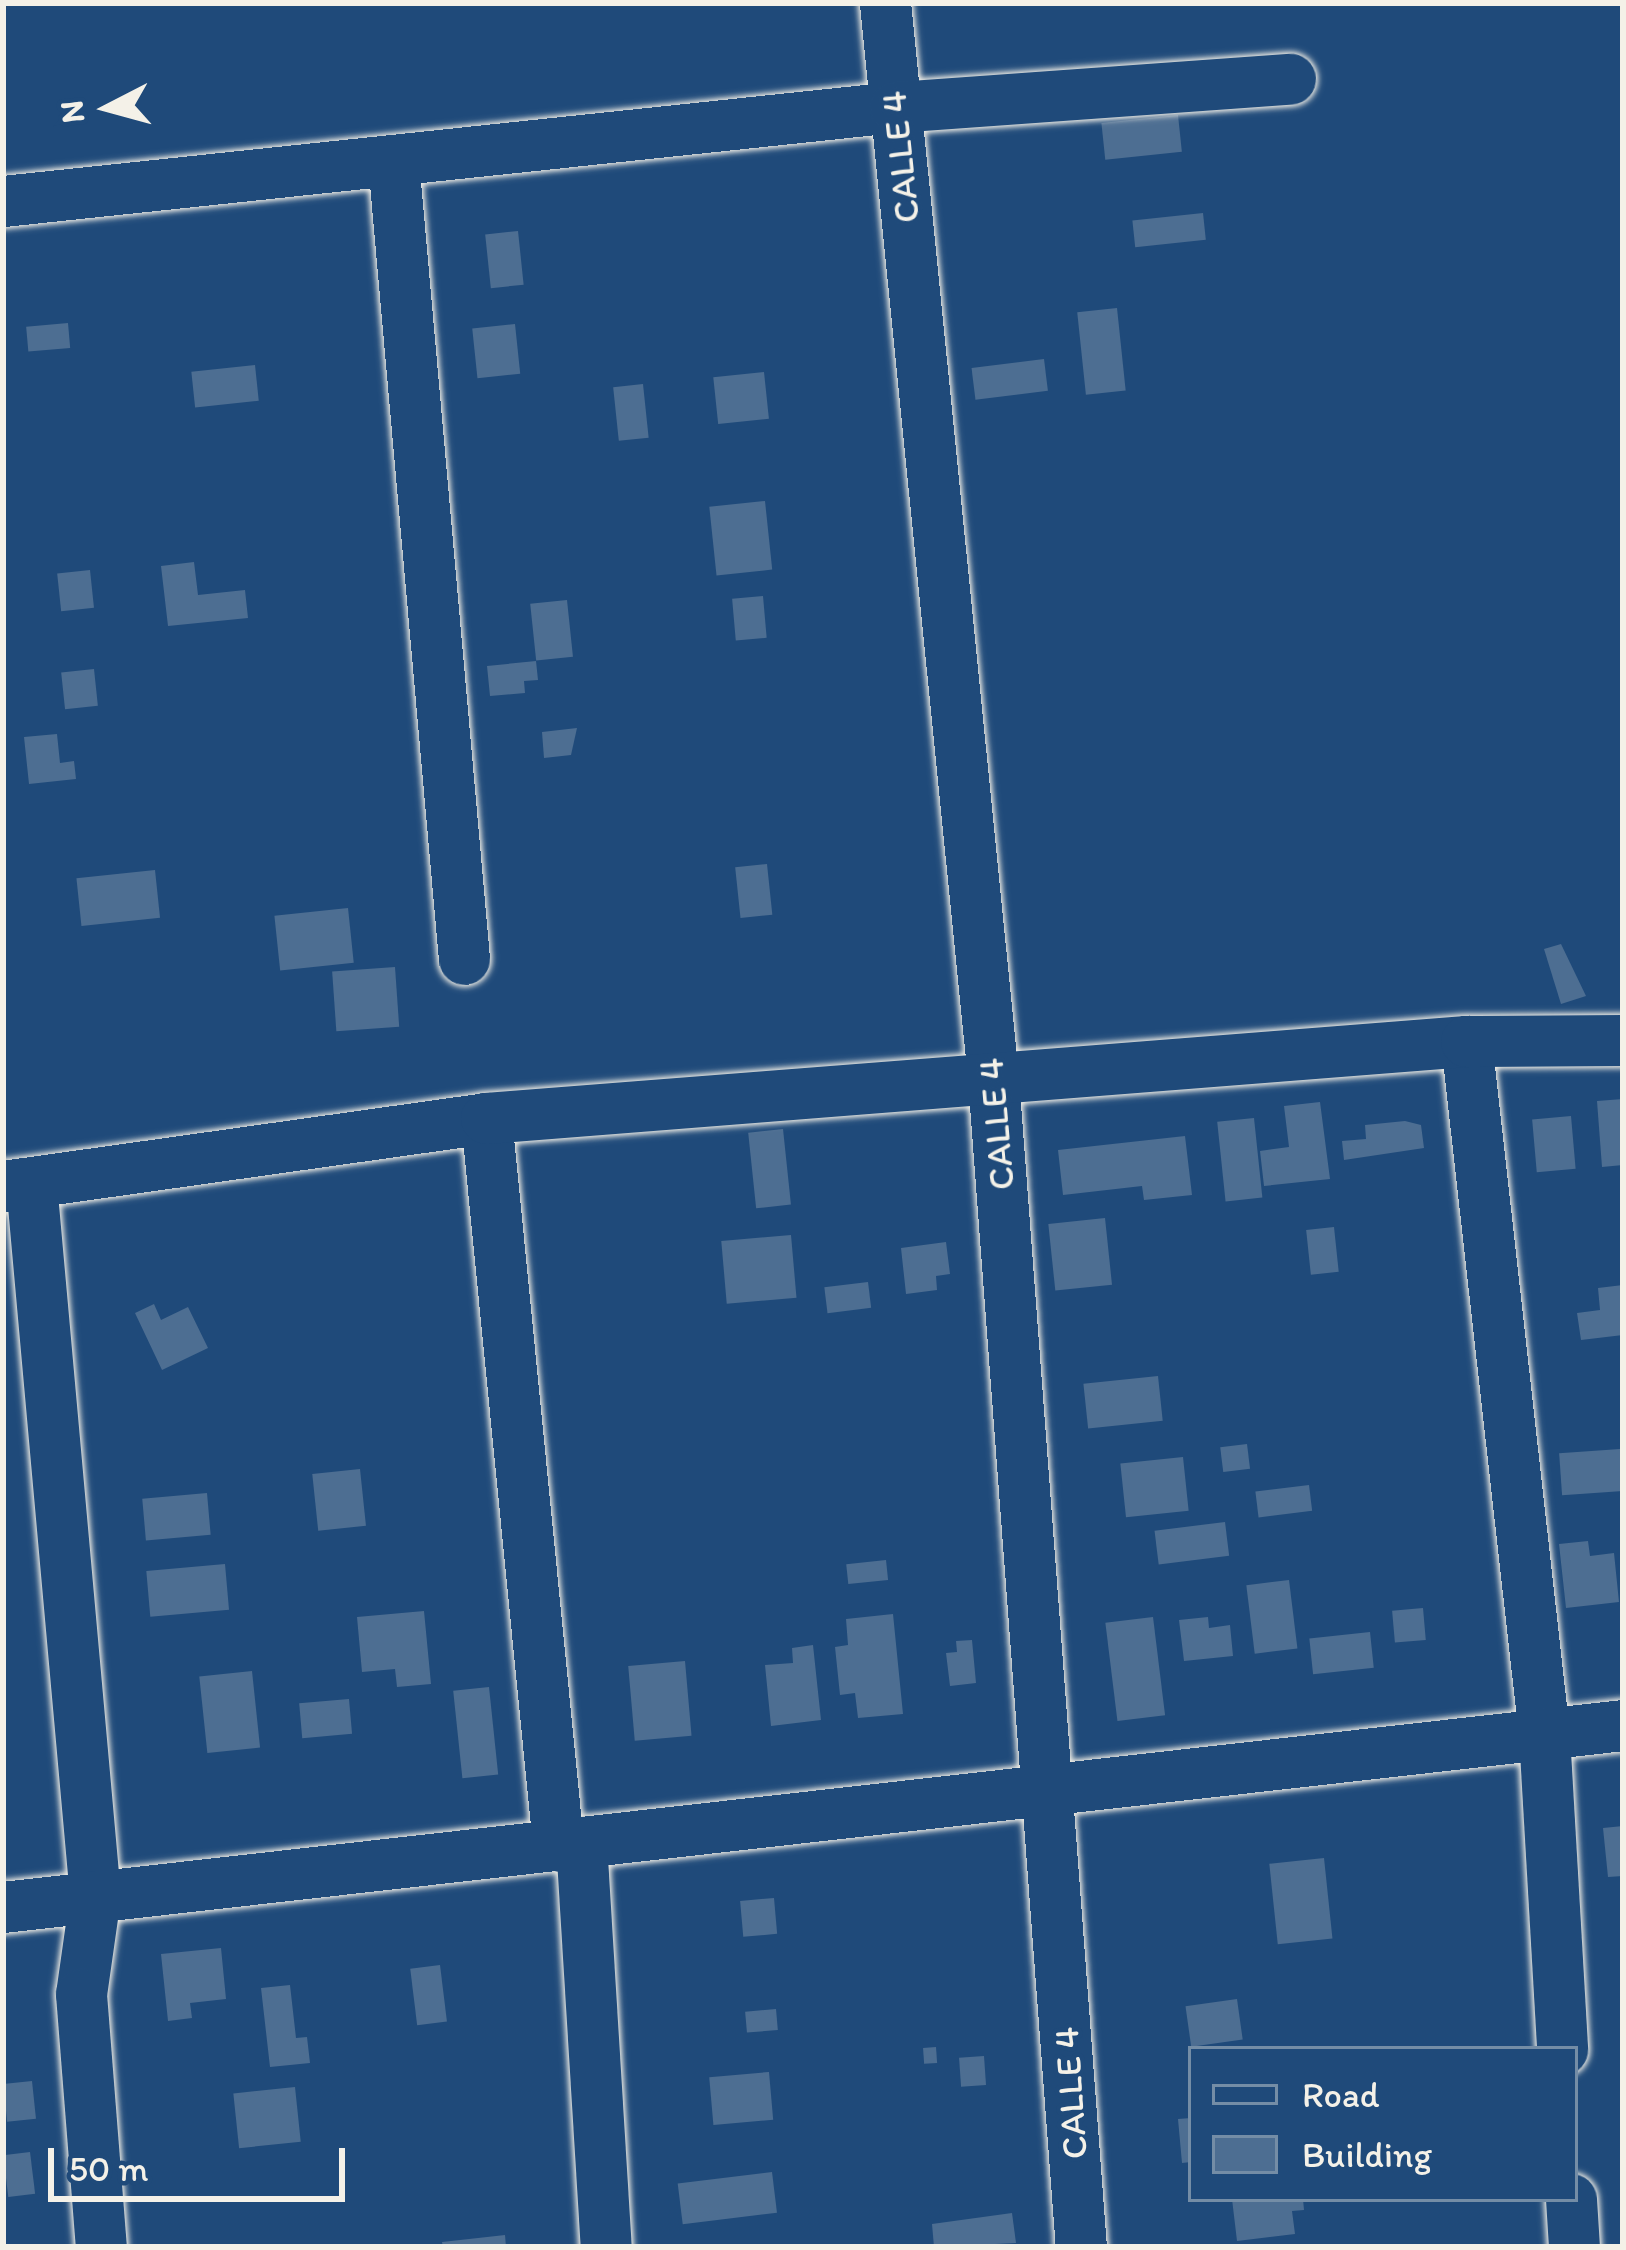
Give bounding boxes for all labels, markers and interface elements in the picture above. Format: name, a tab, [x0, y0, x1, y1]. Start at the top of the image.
north arrow	[48, 48, 168, 168]
street label: CALLE 4	[872, 89, 928, 225]
text: N	[51, 99, 92, 125]
street label: CALLE 4	[969, 1056, 1023, 1192]
street label: CALLE 4	[1044, 2025, 1096, 2161]
legend	[1188, 2046, 1578, 2202]
text: Road	[1302, 2073, 1380, 2116]
scale bar	[54, 2124, 351, 2198]
text: Building	[1302, 2133, 1432, 2176]
text: 50 m	[69, 2147, 148, 2190]

